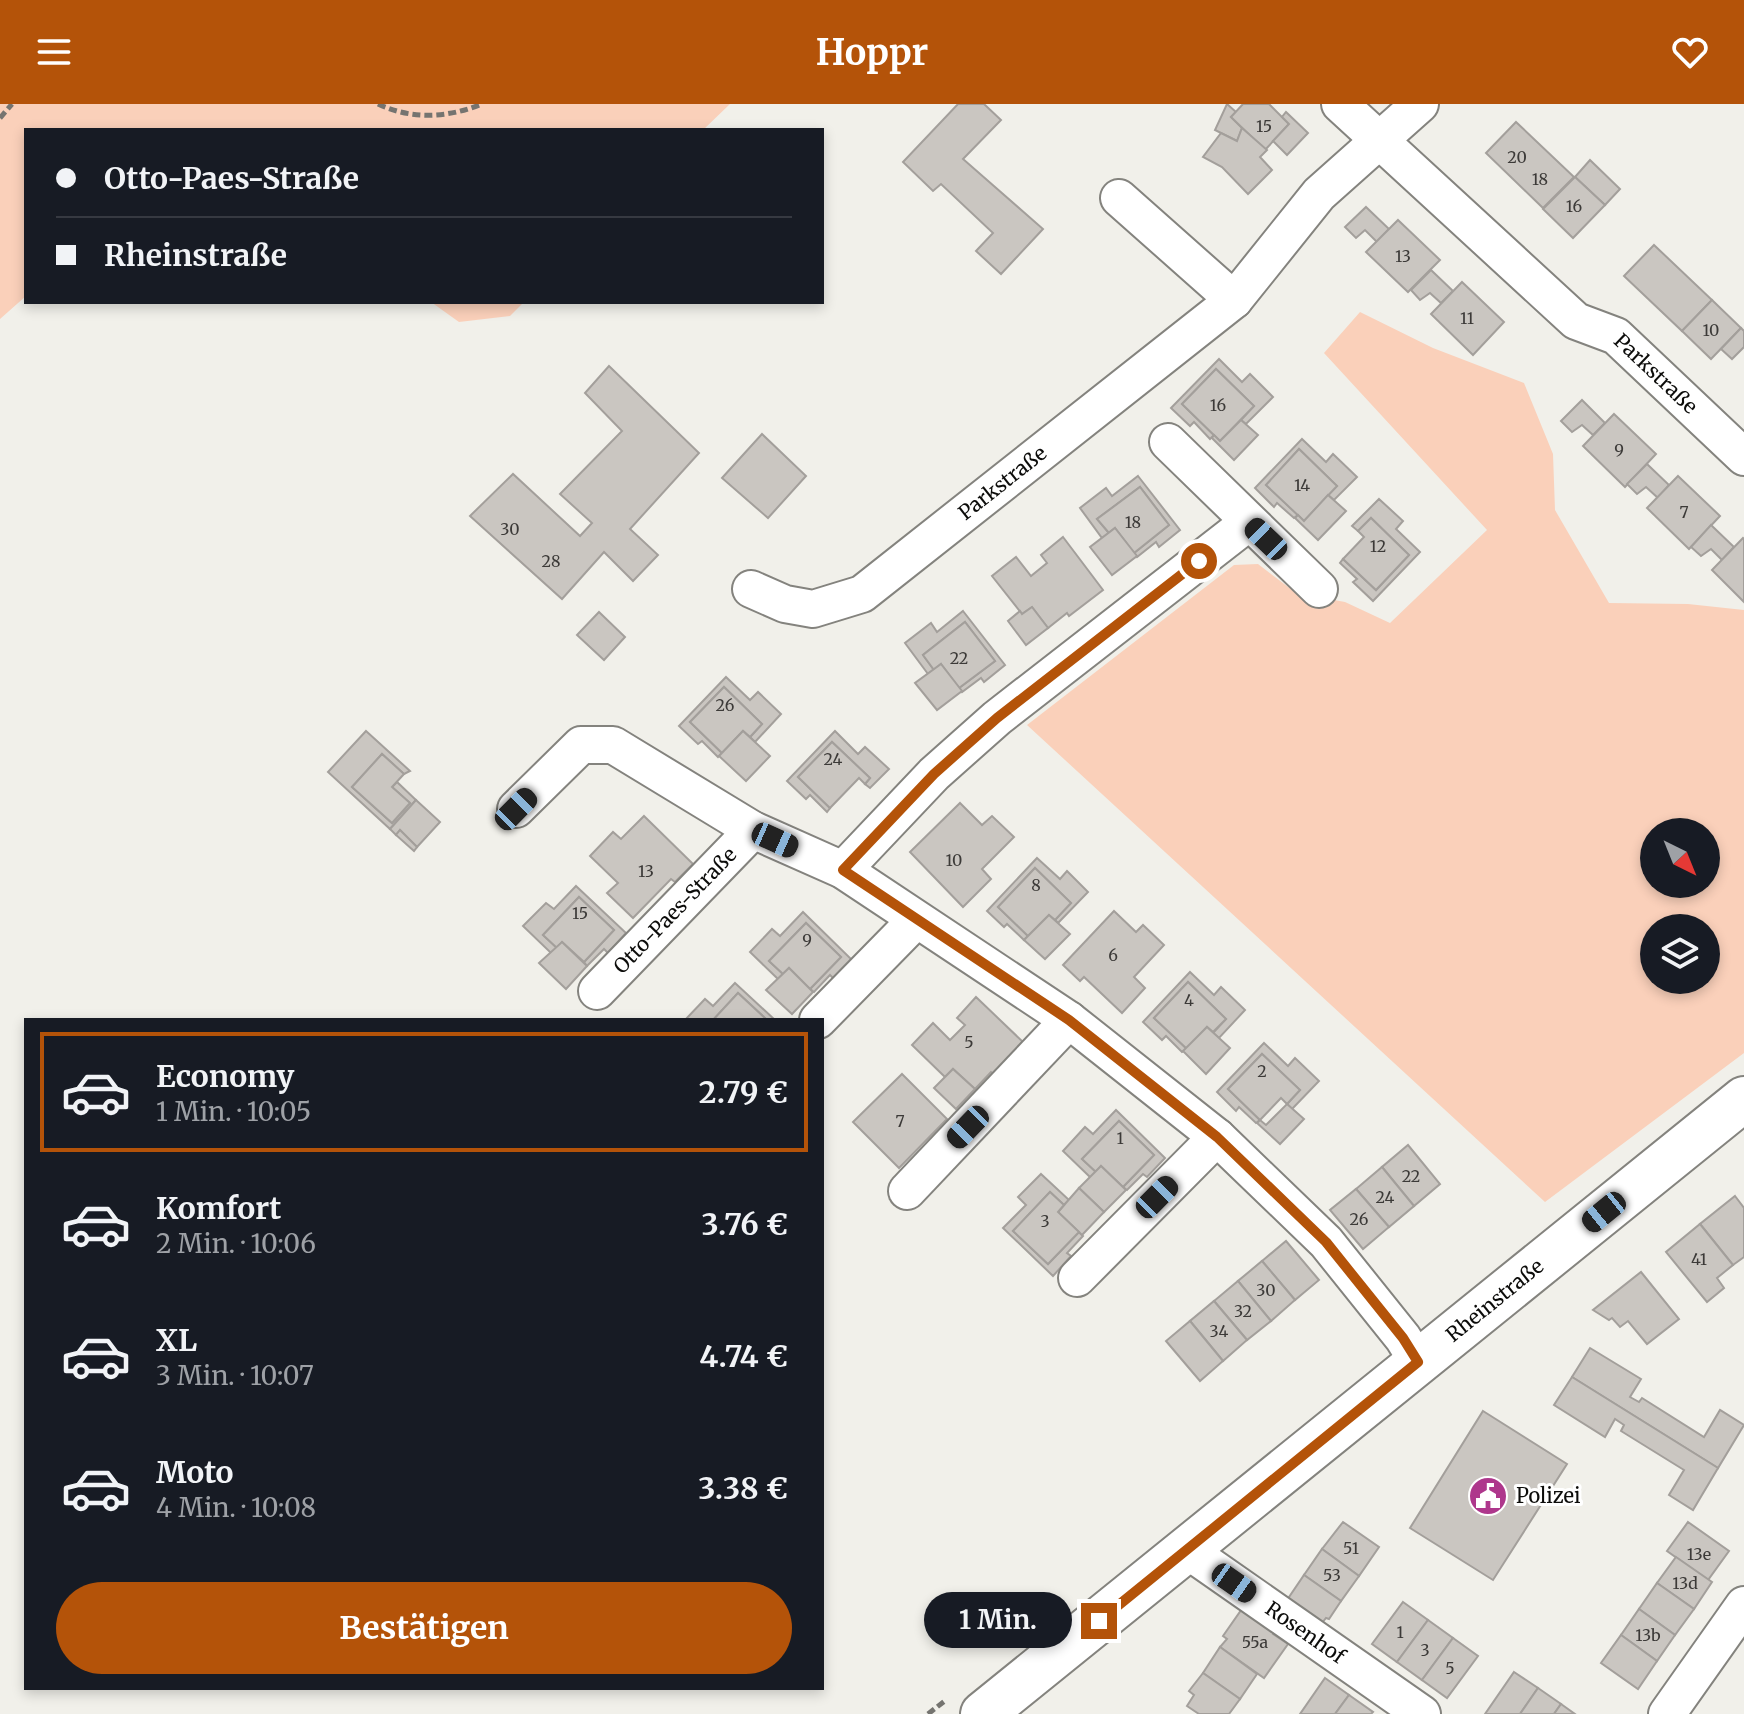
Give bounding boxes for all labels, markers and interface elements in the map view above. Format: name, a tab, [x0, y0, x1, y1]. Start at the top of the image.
icon: menu	[32, 30, 76, 74]
text: Hoppr	[816, 30, 928, 75]
icon: heart	[1668, 30, 1712, 74]
house number: 15	[1256, 116, 1272, 136]
house number: 20	[1507, 147, 1527, 167]
text: Otto-Paes-Straße	[104, 159, 359, 197]
house number: 18	[1532, 169, 1548, 189]
house number: 16	[1566, 196, 1582, 216]
text: Rheinstraße	[104, 236, 287, 274]
house number: 13	[1395, 246, 1411, 266]
house number: 11	[1460, 308, 1474, 328]
house number: 10	[1703, 320, 1719, 340]
street label: Parkstraße	[1609, 328, 1703, 419]
house number: 16	[1210, 395, 1226, 415]
street label: Parkstraße	[953, 440, 1051, 525]
house number: 9	[1614, 440, 1624, 460]
house number: 14	[1294, 475, 1310, 495]
house number: 7	[1679, 502, 1689, 522]
house number: 18	[1125, 512, 1141, 532]
car	[1240, 514, 1292, 564]
house number: 30	[500, 519, 520, 539]
house number: 12	[1370, 536, 1386, 556]
route start	[1181, 543, 1217, 579]
house number: 28	[542, 551, 560, 571]
house number: 22	[950, 648, 968, 668]
house number: 26	[716, 695, 735, 715]
house number: 24	[824, 749, 843, 769]
car	[491, 784, 541, 834]
north arrow	[1640, 818, 1720, 898]
map controls	[1640, 818, 1720, 994]
car	[748, 819, 802, 861]
street label: Otto-Paes-Straße	[608, 842, 741, 979]
house number: 10	[946, 850, 962, 870]
house number: 13	[638, 861, 654, 881]
house number: 8	[1031, 875, 1041, 895]
house number: 15	[572, 903, 588, 923]
button: layers	[1640, 914, 1720, 994]
house number: 9	[802, 930, 812, 950]
house number: 6	[1108, 945, 1118, 965]
house number: 4	[1184, 990, 1194, 1010]
house number: 5	[964, 1032, 974, 1052]
icon: car	[60, 1056, 132, 1128]
text: Economy	[156, 1057, 294, 1095]
house number: 2	[1257, 1061, 1267, 1081]
text: 2.79 €	[699, 1073, 788, 1111]
text: 1 Min. · 10:05	[156, 1095, 311, 1128]
car	[943, 1101, 993, 1153]
house number: 7	[895, 1111, 905, 1131]
house number: 1	[1116, 1128, 1124, 1148]
house number: 22	[1402, 1166, 1420, 1186]
car	[1132, 1172, 1182, 1222]
house number: 24	[1376, 1187, 1395, 1207]
icon: car	[60, 1188, 132, 1260]
car	[1578, 1188, 1630, 1236]
text: Komfort	[156, 1189, 281, 1227]
text: 3.76 €	[702, 1205, 788, 1243]
house number: 26	[1350, 1209, 1369, 1229]
house number: 3	[1040, 1211, 1050, 1231]
text: 2 Min. · 10:06	[156, 1227, 316, 1260]
house number: 41	[1691, 1249, 1707, 1269]
street label: Rheinstraße	[1441, 1253, 1548, 1347]
house number: 30	[1256, 1280, 1276, 1300]
house number: 32	[1234, 1301, 1252, 1321]
icon: car	[60, 1320, 132, 1392]
text: XL	[156, 1321, 197, 1359]
house number: 34	[1210, 1321, 1229, 1341]
text: 4.74 €	[699, 1337, 788, 1375]
text: 3 Min. · 10:07	[156, 1359, 314, 1392]
icon: car	[60, 1452, 132, 1524]
text: Moto	[156, 1453, 234, 1491]
text: 3.38 €	[698, 1469, 788, 1507]
public building icon: Polizei	[1467, 1475, 1509, 1517]
place label: Polizei	[1516, 1483, 1580, 1508]
text: 4 Min. · 10:08	[156, 1491, 316, 1524]
house number: 51	[1343, 1538, 1359, 1558]
house number: 13e	[1687, 1544, 1711, 1564]
car	[1207, 1559, 1261, 1607]
house number: 53	[1323, 1565, 1341, 1585]
house number: 13d	[1672, 1573, 1698, 1593]
button: Bestätigen	[56, 1582, 792, 1674]
callout: 1 Min.	[923, 1593, 1071, 1649]
street label: Rosenhof	[1261, 1596, 1351, 1669]
text: 1 Min.	[959, 1603, 1037, 1636]
route end	[1081, 1603, 1117, 1639]
house number: 1	[1396, 1622, 1404, 1642]
house number: 13b	[1635, 1625, 1661, 1645]
house number: 55a	[1242, 1632, 1269, 1652]
house number: 3	[1420, 1640, 1430, 1660]
house number: 5	[1445, 1658, 1455, 1678]

